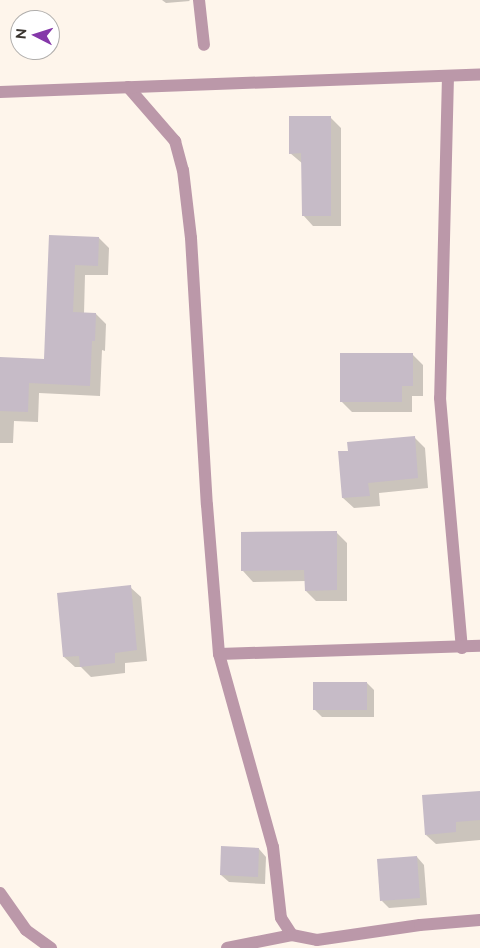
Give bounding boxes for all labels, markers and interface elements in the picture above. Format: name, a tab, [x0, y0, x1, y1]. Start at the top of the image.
north arrow	[10, 10, 60, 60]
text: N	[13, 28, 29, 40]

